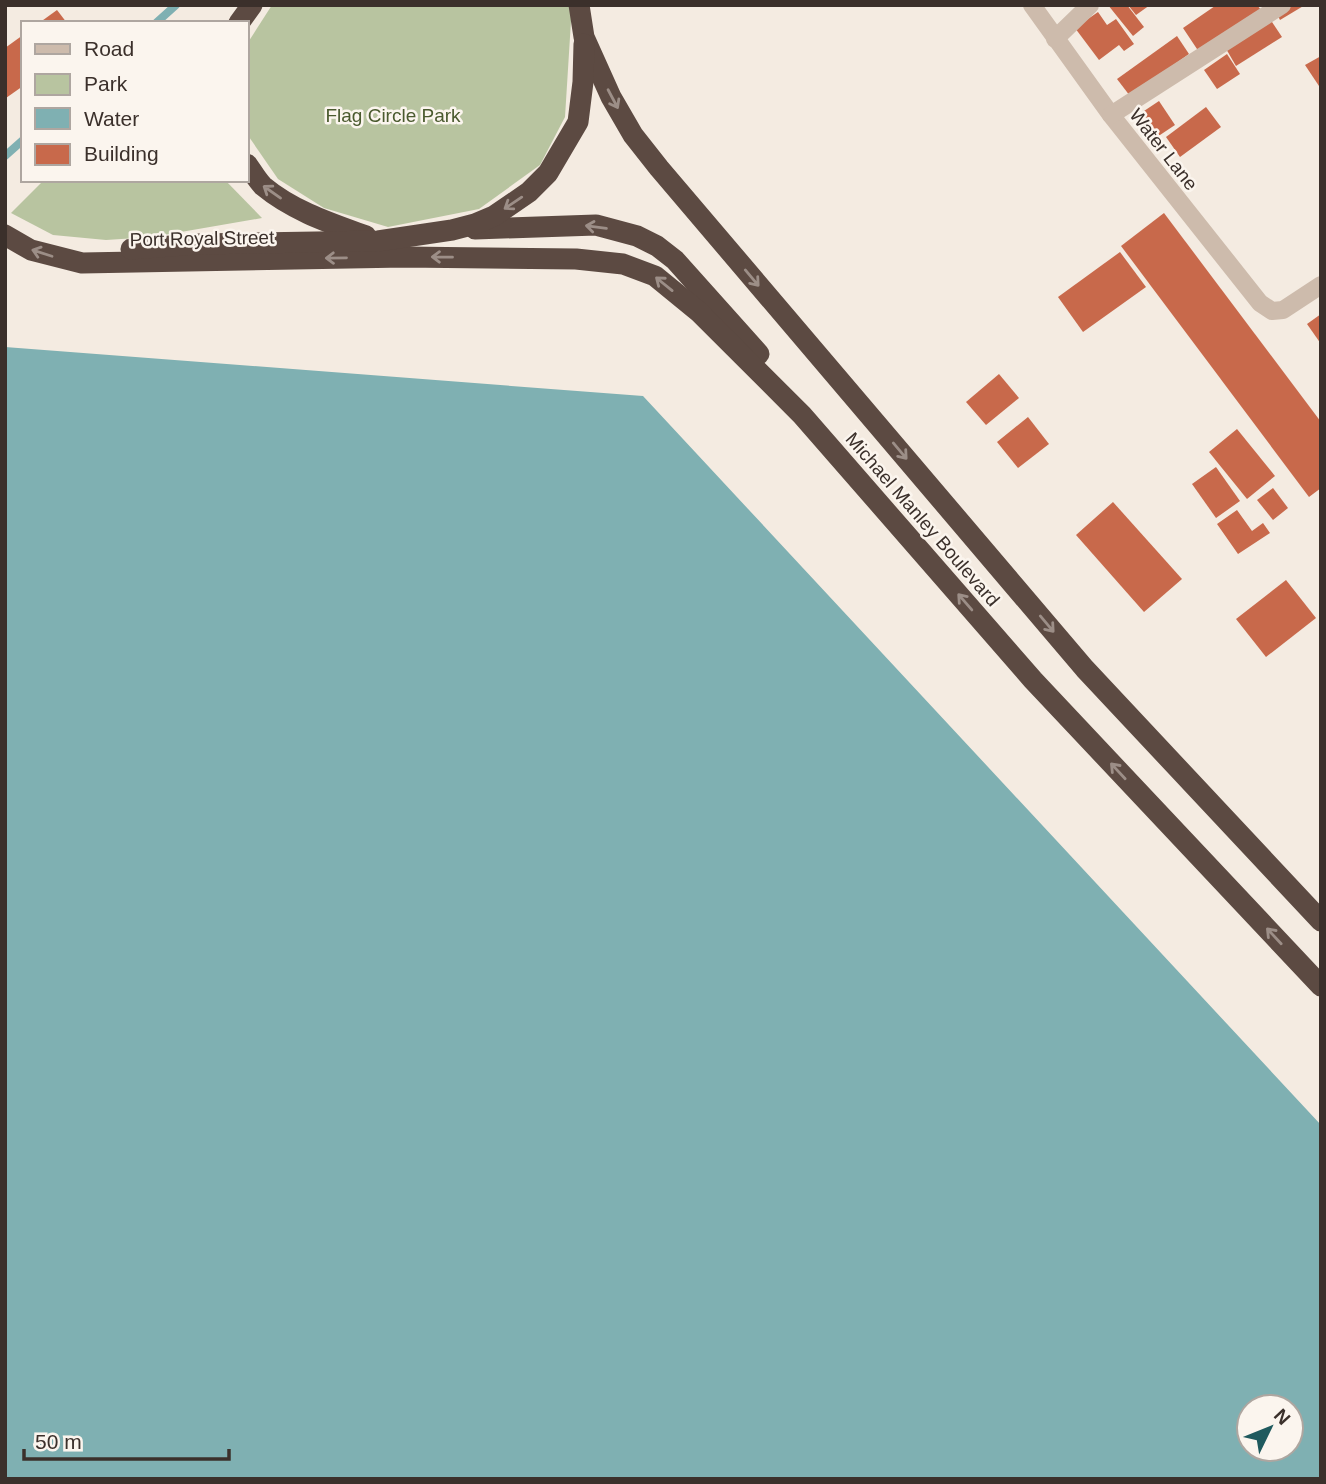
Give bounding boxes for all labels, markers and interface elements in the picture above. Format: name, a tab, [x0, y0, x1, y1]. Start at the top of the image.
legend	[21, 21, 248, 182]
text: Road	[84, 37, 134, 60]
text: Park	[84, 72, 128, 95]
one-way arrow	[606, 88, 620, 109]
street label: Water Lane	[1125, 104, 1202, 194]
park label: Flag Circle Park	[325, 105, 461, 126]
text: Water	[84, 107, 139, 130]
text: Building	[84, 142, 159, 165]
one-way arrow	[263, 185, 282, 199]
one-way arrow	[504, 196, 523, 210]
one-way arrow	[585, 220, 608, 233]
street label: Port Royal Street	[130, 227, 275, 250]
one-way arrow	[32, 246, 54, 258]
one-way arrow	[431, 250, 454, 264]
one-way arrow	[325, 251, 348, 265]
one-way arrow	[744, 268, 760, 286]
one-way arrow	[656, 276, 674, 291]
street label: Michael Manley Boulevard	[842, 428, 1004, 610]
one-way arrow	[891, 442, 907, 460]
one-way arrow	[957, 593, 973, 611]
one-way arrow	[1039, 615, 1055, 633]
one-way arrow	[1110, 762, 1127, 779]
one-way arrow	[1266, 927, 1282, 945]
north arrow	[1235, 1393, 1305, 1463]
text: N	[1270, 1405, 1294, 1429]
scale bar	[24, 1418, 229, 1462]
text: 50 m	[35, 1430, 82, 1453]

